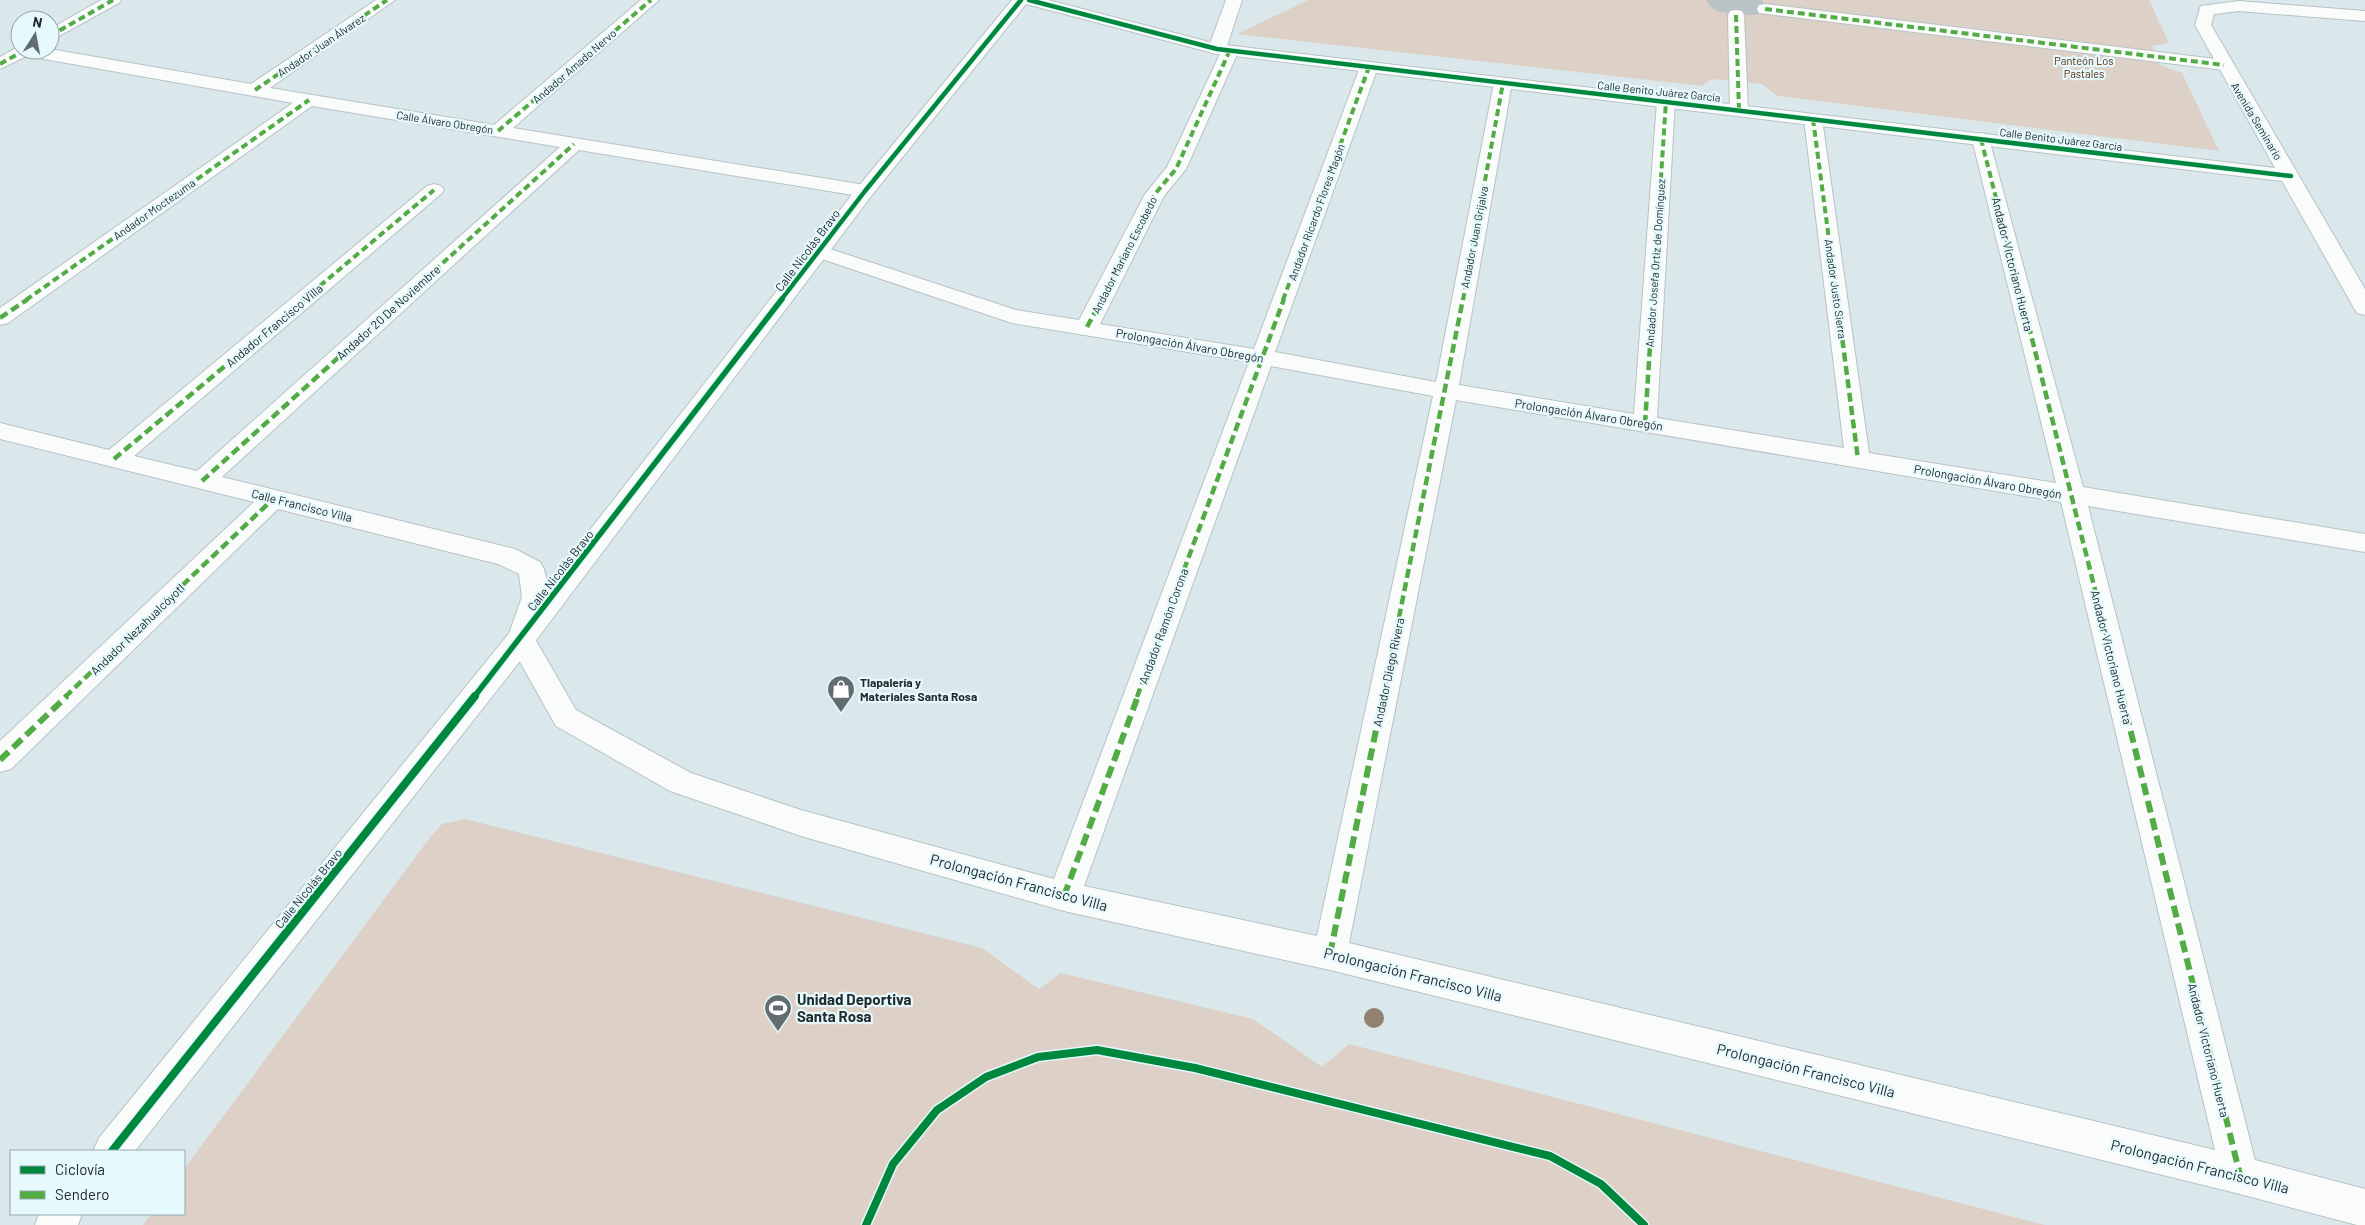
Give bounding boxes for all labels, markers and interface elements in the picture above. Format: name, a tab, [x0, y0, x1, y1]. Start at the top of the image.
north arrow	[10, 10, 60, 60]
street label: Andador Juan Álvarez	[275, 11, 367, 79]
text: N	[31, 13, 44, 31]
street label: Andador Amado Nervo	[530, 26, 618, 106]
park label: Panteón Los Pastales	[2054, 54, 2114, 80]
street label: Calle Benito Juárez García	[1597, 78, 1721, 104]
street label: Avenida Seminario	[2229, 80, 2285, 162]
street label: Calle Álvaro Obregón	[396, 108, 494, 136]
street label: Calle Benito Juárez García	[1999, 125, 2123, 153]
street label: Andador Ricardo Flores Magón	[1285, 142, 1347, 282]
street label: Andador Moctezuma	[110, 176, 198, 242]
street label: Andador Josefa Ortiz de Domínguez	[1643, 178, 1667, 348]
street label: Andador Juan Grijalva	[1458, 185, 1490, 289]
street label: Andador Mariano Escobedo	[1089, 194, 1159, 316]
street label: Andador Victoriano Huerta	[1990, 195, 2036, 333]
street label: Calle Nicolás Bravo	[772, 206, 842, 294]
street label: Andador Justo Sierra	[1823, 238, 1849, 340]
street label: Andador 20 De Noviembre	[333, 262, 443, 362]
street label: Andador Francisco Villa	[223, 281, 325, 369]
street label: Prolongación Álvaro Obregón	[1115, 325, 1265, 365]
street label: Prolongación Álvaro Obregón	[1514, 395, 1664, 433]
street label: Prolongación Álvaro Obregón	[1913, 461, 2063, 501]
street label: Calle Francisco Villa	[250, 486, 354, 524]
street label: Calle Nicolás Bravo	[524, 527, 596, 613]
street label: Andador Ramón Corona	[1136, 566, 1190, 686]
street label: Andador Nezahualcóyotl	[87, 580, 187, 678]
street label: Andador Victoriano Huerta	[2089, 588, 2135, 726]
street label: Andador Diego Rivera	[1370, 616, 1406, 728]
shop icon: Tlapalería y Materiales Santa Rosa	[826, 674, 856, 713]
place label: Tlapalería y Materiales Santa Rosa	[860, 675, 977, 703]
street label: Calle Nicolás Bravo	[272, 845, 344, 931]
street label: Prolongación Francisco Villa	[928, 850, 1110, 914]
street label: Prolongación Francisco Villa	[1322, 943, 1504, 1005]
street label: Andador Victoriano Huerta	[2186, 981, 2232, 1119]
place label: Unidad Deportiva Santa Rosa	[797, 990, 911, 1025]
sports icon: Unidad Deportiva Santa Rosa	[763, 993, 793, 1032]
street label: Prolongación Francisco Villa	[1715, 1039, 1897, 1101]
street label: Prolongación Francisco Villa	[2109, 1135, 2291, 1197]
legend	[10, 1150, 185, 1215]
text: Ciclovía	[55, 1160, 105, 1178]
text: Sendero	[55, 1185, 109, 1203]

